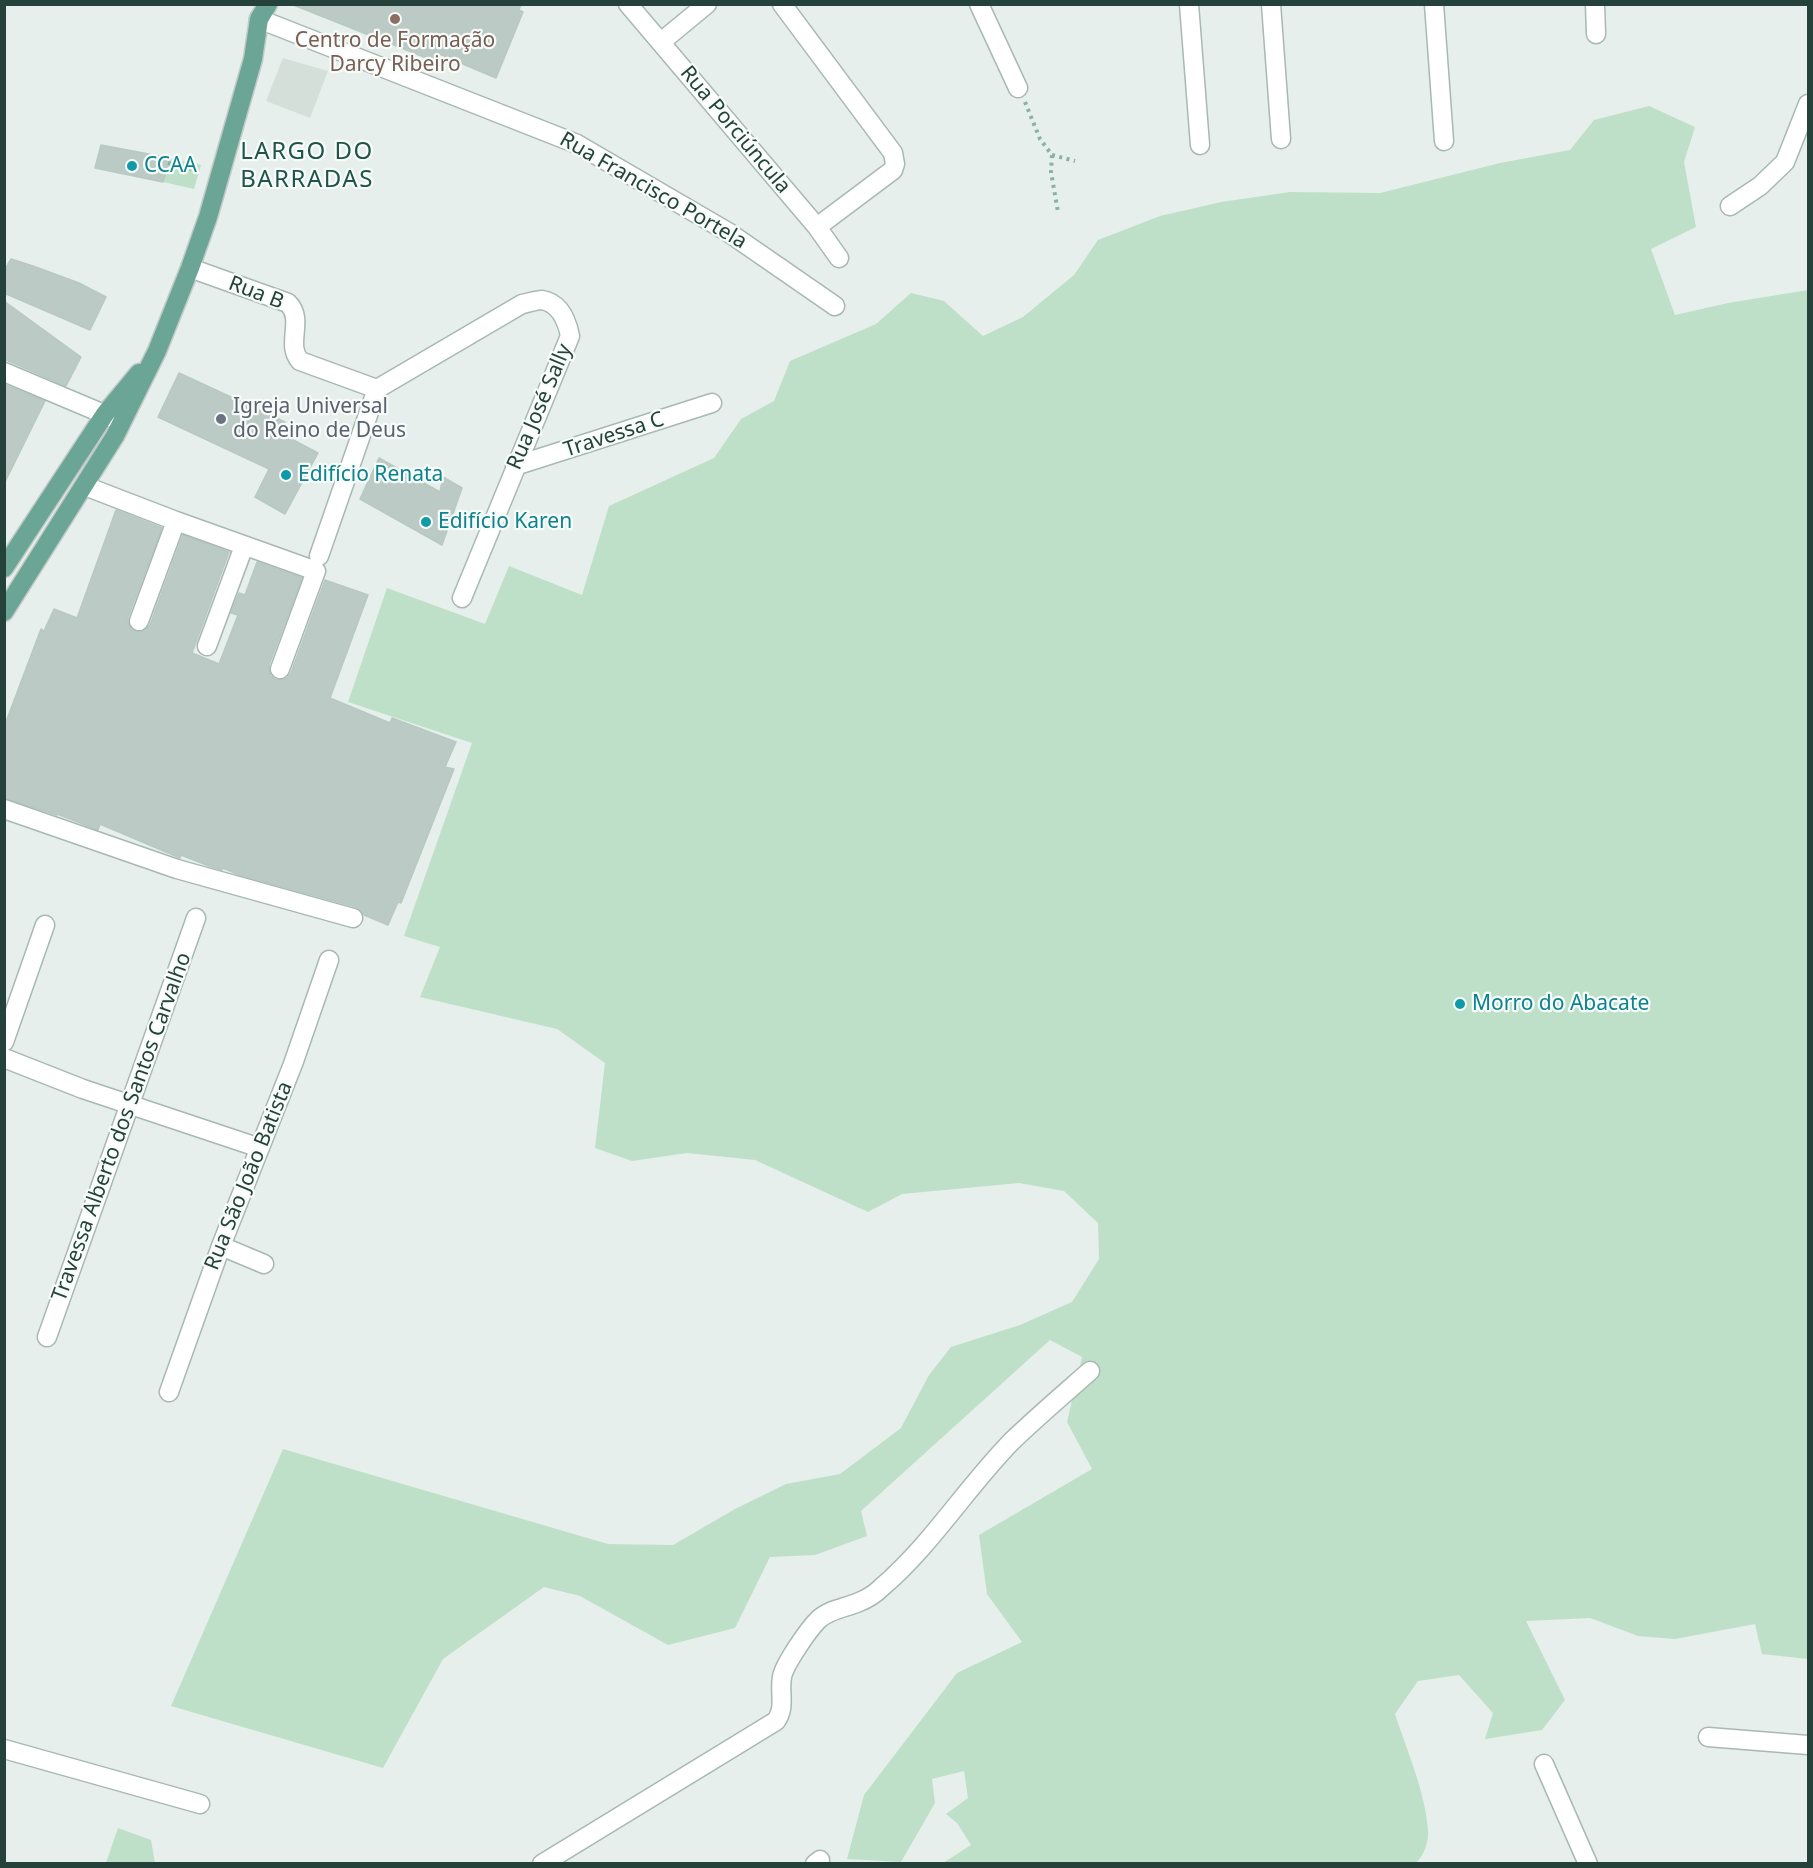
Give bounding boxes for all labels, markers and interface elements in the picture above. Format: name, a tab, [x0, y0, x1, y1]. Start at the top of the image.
marker: Centro de Formação Darcy Ribeiro	[388, 12, 402, 26]
place label: Centro de Formação Darcy Ribeiro	[295, 28, 495, 78]
street label: Rua Porciúncula	[674, 61, 796, 199]
street label: Rua Francisco Portela	[555, 127, 751, 255]
district label: LARGO DO BARRADAS	[240, 138, 374, 194]
place label: CCAA	[144, 153, 197, 179]
marker: CCAA	[125, 159, 139, 173]
street label: Rua B	[225, 271, 287, 315]
street label: Rua José Sally	[502, 340, 578, 474]
place label: Igreja Universal do Reino de Deus	[233, 394, 406, 444]
street label: Travessa C	[561, 407, 667, 463]
marker: Igreja Universal do Reino de Deus	[214, 412, 228, 426]
place label: Edifício Renata	[298, 462, 443, 488]
marker: Edifício Renata	[279, 468, 293, 482]
place label: Edifício Karen	[438, 509, 572, 535]
marker: Edifício Karen	[419, 515, 433, 529]
street label: Travessa Alberto dos Santos Carvalho	[47, 949, 197, 1305]
place label: Morro do Abacate	[1472, 991, 1649, 1017]
marker: Morro do Abacate	[1453, 997, 1467, 1011]
street label: Rua São João Batista	[200, 1078, 298, 1274]

